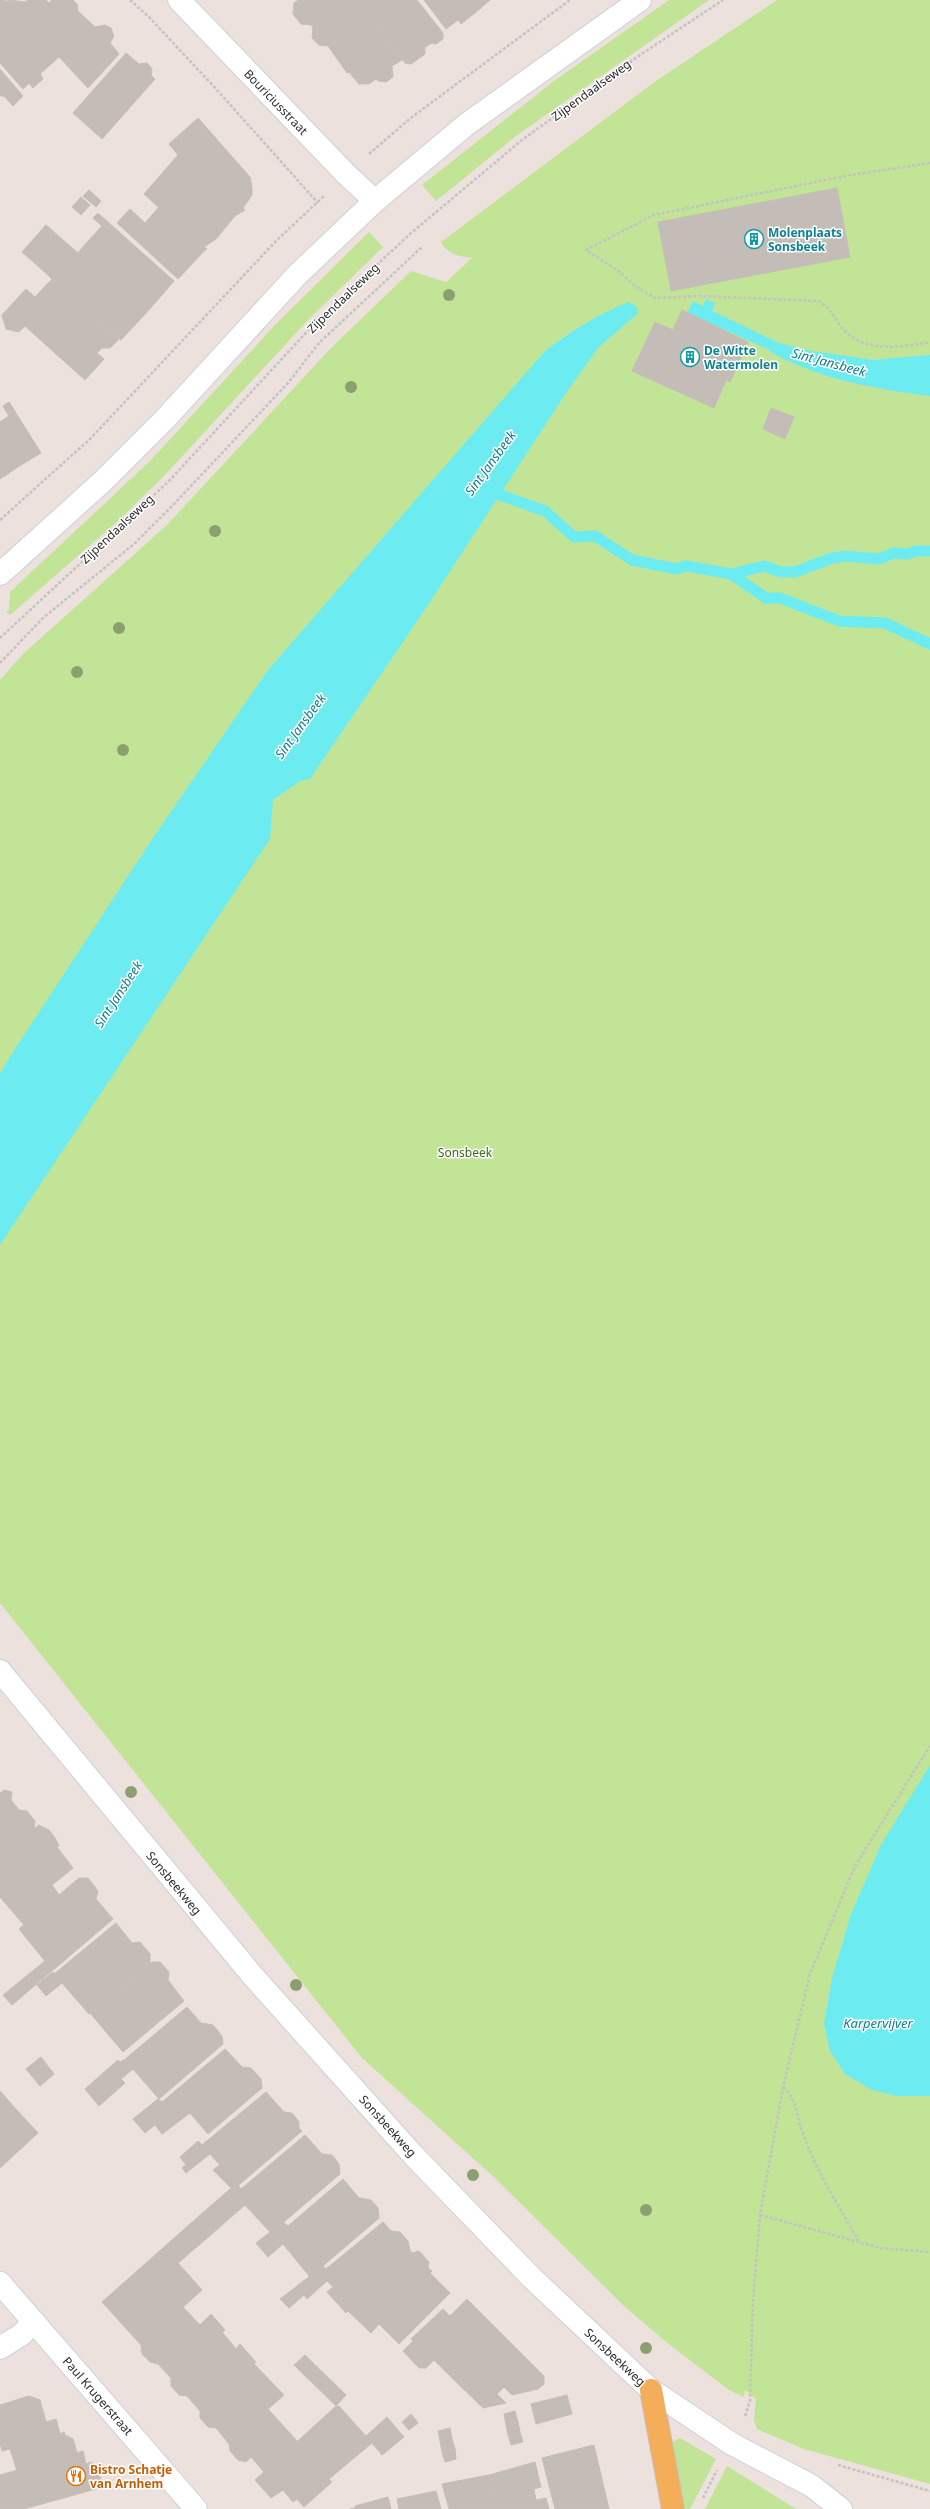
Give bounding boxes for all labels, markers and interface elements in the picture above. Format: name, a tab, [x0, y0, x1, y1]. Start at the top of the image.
street label: Zijpendaalseweg	[548, 55, 634, 125]
street label: Bouriciusstraat	[240, 65, 312, 139]
place label: Molenplaats Sonsbeek	[768, 224, 842, 255]
building icon: Molenplaats Sonsbeek	[743, 228, 765, 250]
street label: Zijpendaalseweg	[303, 259, 383, 337]
place label: De Witte Watermolen	[704, 342, 778, 373]
water label: Sint Jansbeek	[790, 343, 869, 381]
building icon: De Witte Watermolen	[679, 346, 701, 368]
water label: Sint Jansbeek	[460, 426, 520, 499]
street label: Zijpendaalseweg	[77, 491, 157, 567]
water label: Sint Jansbeek	[270, 689, 330, 762]
water label: Sint Jansbeek	[90, 957, 147, 1031]
park label: Sonsbeek	[438, 1144, 493, 1161]
street label: Sonsbeekweg	[142, 1848, 206, 1918]
water label: Karpervijver	[843, 2014, 914, 2032]
street label: Sonsbeekweg	[356, 2091, 420, 2161]
street label: Sonsbeekweg	[581, 2324, 649, 2390]
street label: Paul Krugerstraat	[59, 2353, 137, 2439]
place label: Bistro Schatje van Arnhem	[90, 2461, 172, 2492]
restaurant icon: Bistro Schatje van Arnhem	[65, 2465, 87, 2487]

